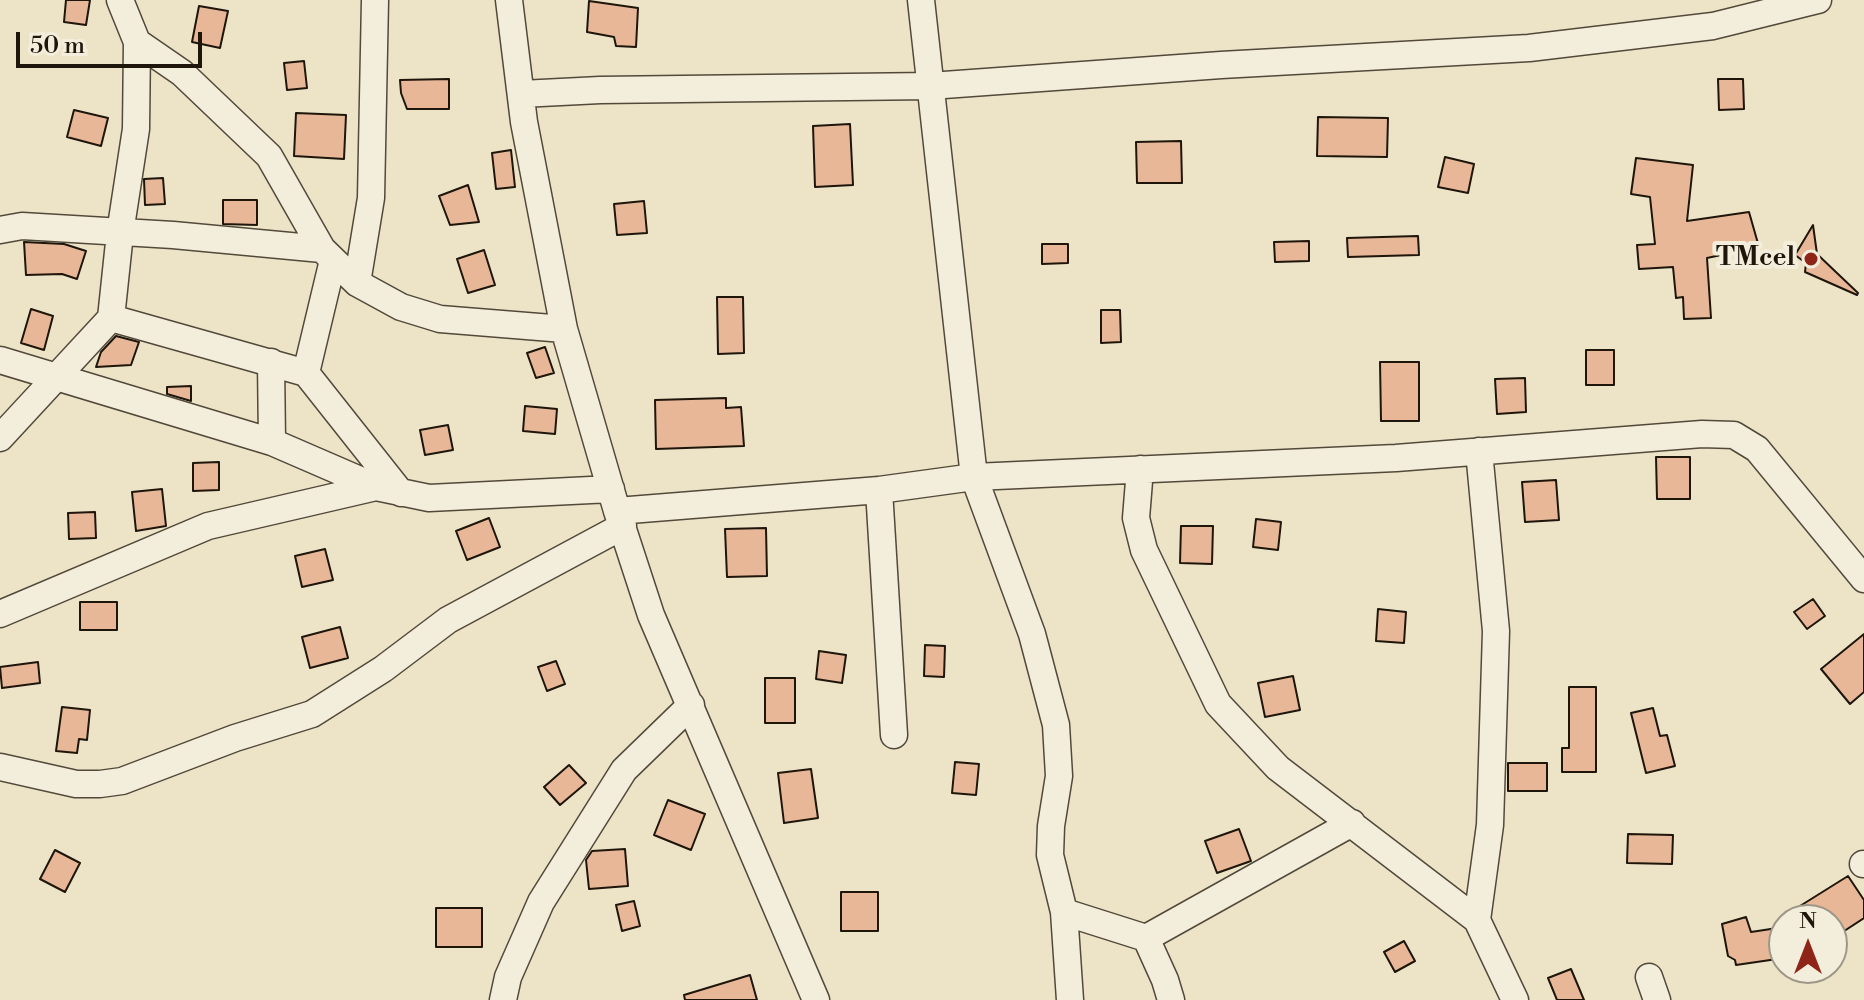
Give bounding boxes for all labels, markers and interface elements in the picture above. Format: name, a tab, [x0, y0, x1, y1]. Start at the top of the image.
scale bar	[20, 16, 206, 66]
text: 50 m	[30, 31, 85, 61]
place label: TMcel	[1716, 243, 1795, 275]
marker: TMcel	[1802, 250, 1820, 268]
north arrow	[1768, 904, 1848, 984]
text: N	[1799, 908, 1817, 935]

